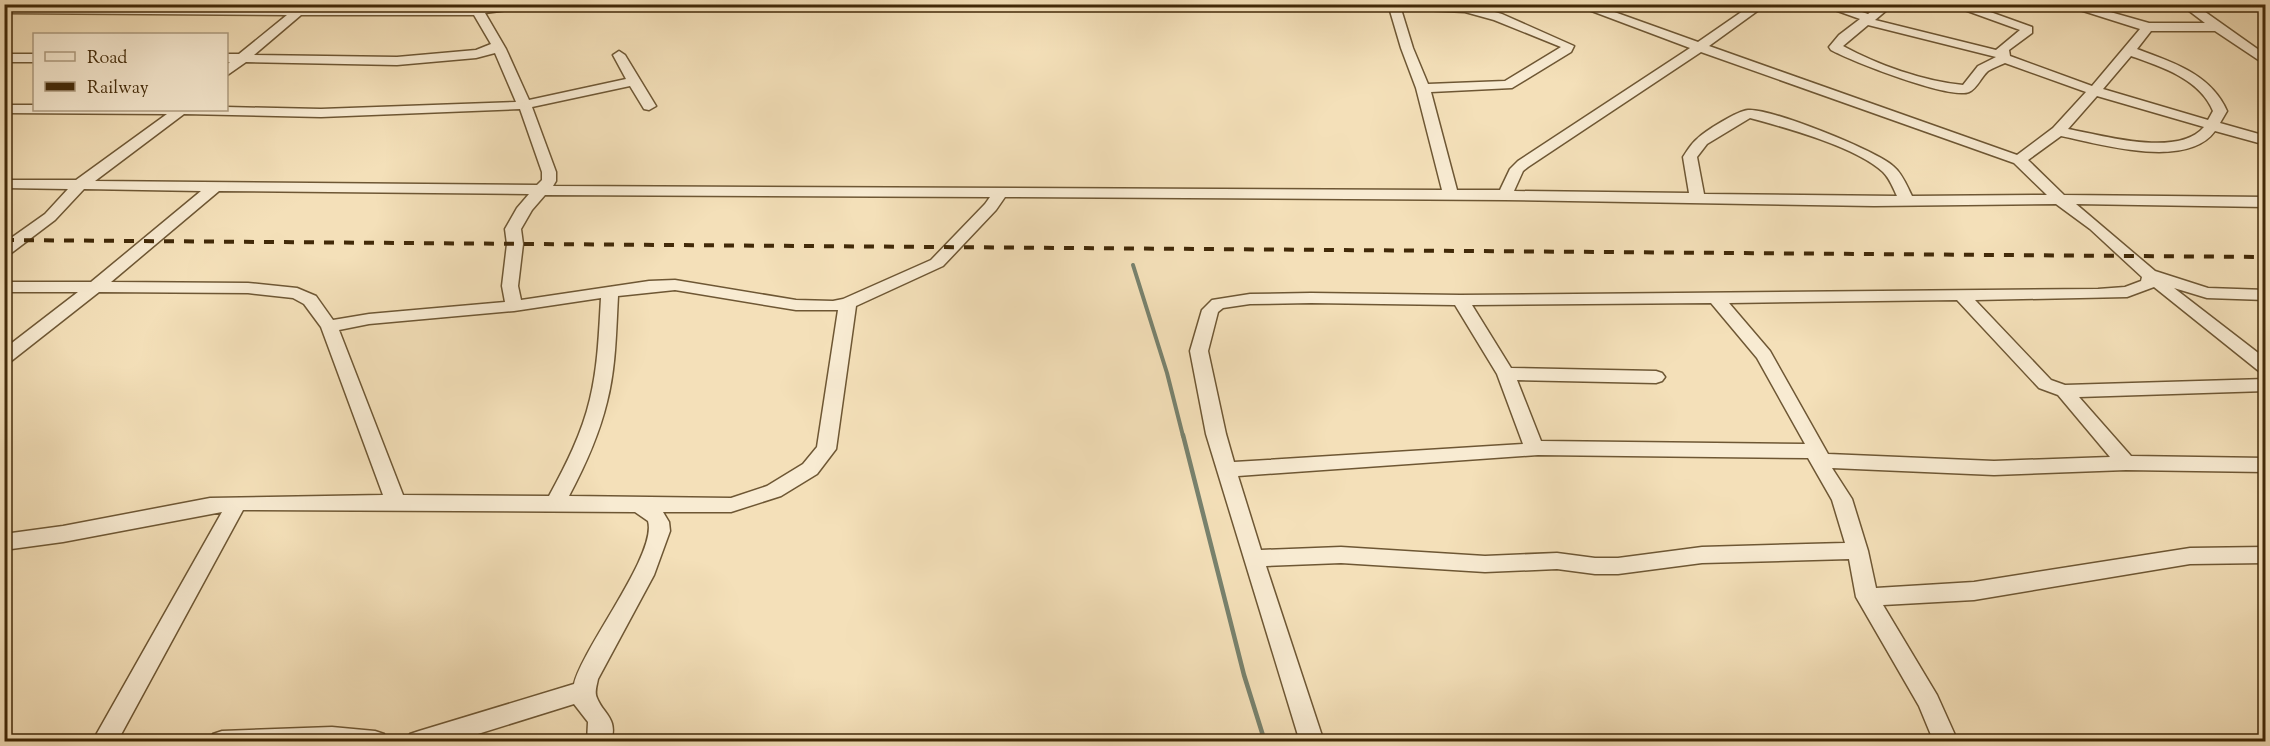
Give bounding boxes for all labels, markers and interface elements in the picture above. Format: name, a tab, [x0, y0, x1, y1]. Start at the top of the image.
legend	[33, 33, 228, 111]
text: Road	[87, 46, 127, 72]
text: Railway	[87, 76, 149, 102]

